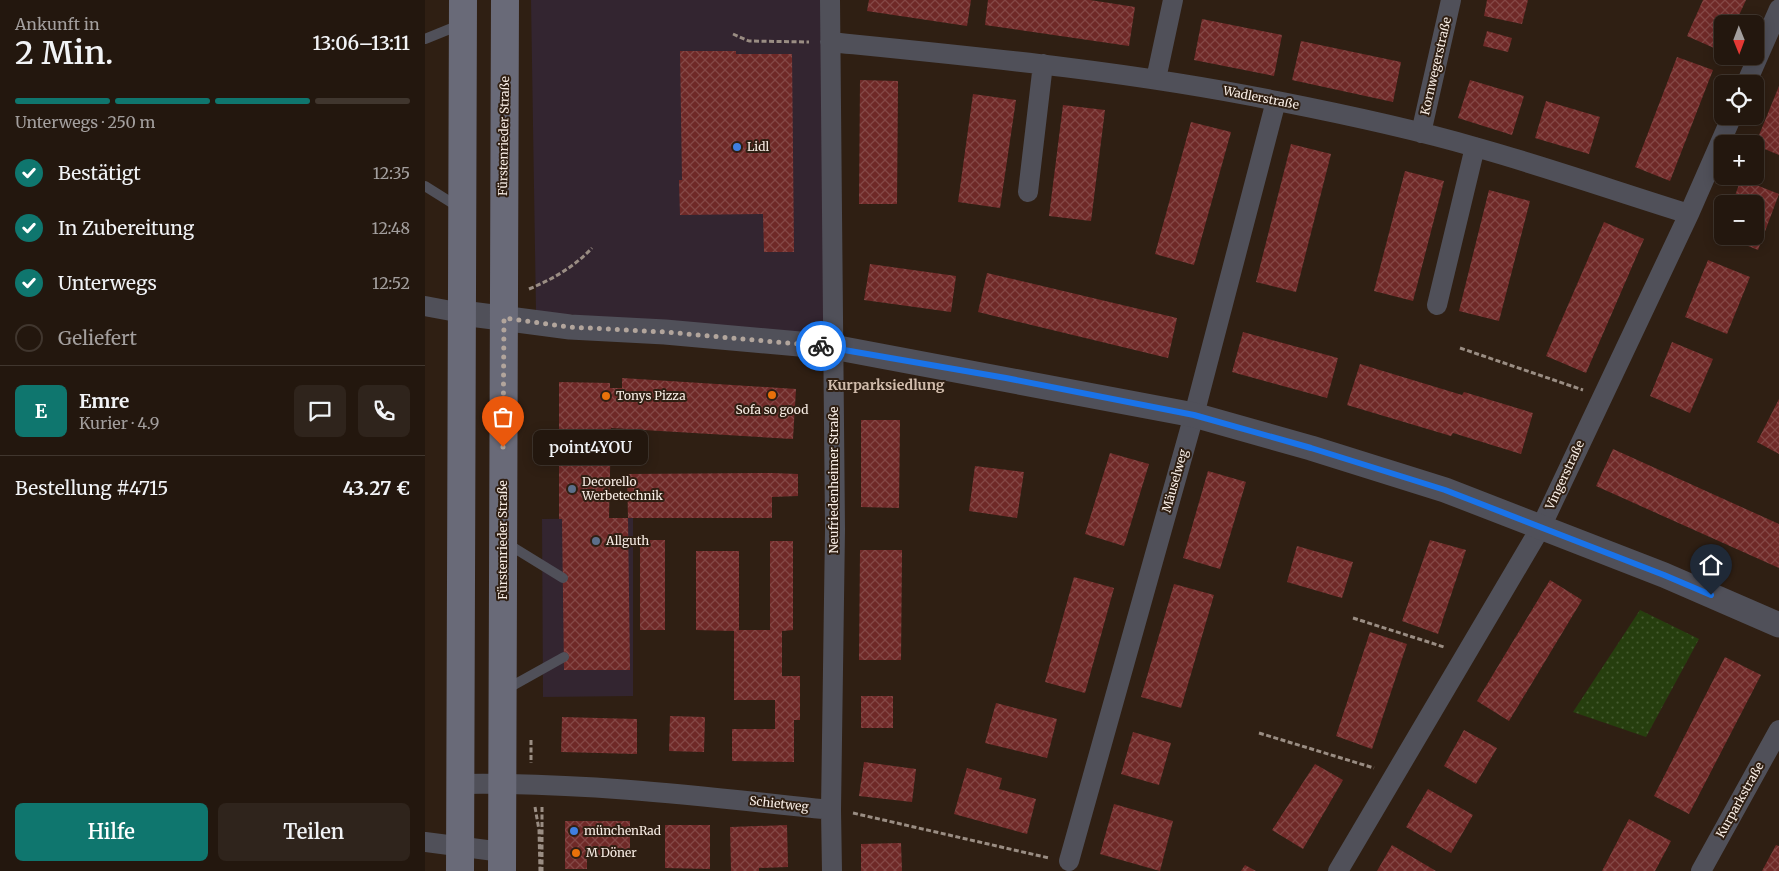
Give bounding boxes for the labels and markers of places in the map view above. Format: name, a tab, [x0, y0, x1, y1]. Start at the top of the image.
place label: Lidl	[747, 139, 770, 154]
marker: Lidl	[731, 141, 743, 153]
place label: Tonys Pizza	[616, 388, 686, 403]
marker: Sofa so good	[766, 389, 778, 401]
marker: Tonys Pizza	[600, 390, 612, 402]
pin	[482, 396, 524, 447]
place label: Sofa so good	[736, 402, 808, 417]
callout: point4YOU	[533, 430, 648, 464]
place label: Decorello Werbetechnik	[581, 474, 663, 503]
marker: Decorello Werbetechnik	[566, 483, 578, 495]
place label: Allguth	[605, 533, 649, 548]
marker: Allguth	[590, 535, 602, 547]
pin	[1690, 544, 1732, 595]
place label: münchenRad	[584, 823, 661, 838]
marker: münchenRad	[568, 825, 580, 837]
place label: M Döner	[586, 845, 637, 860]
marker: M Döner	[570, 847, 582, 859]

